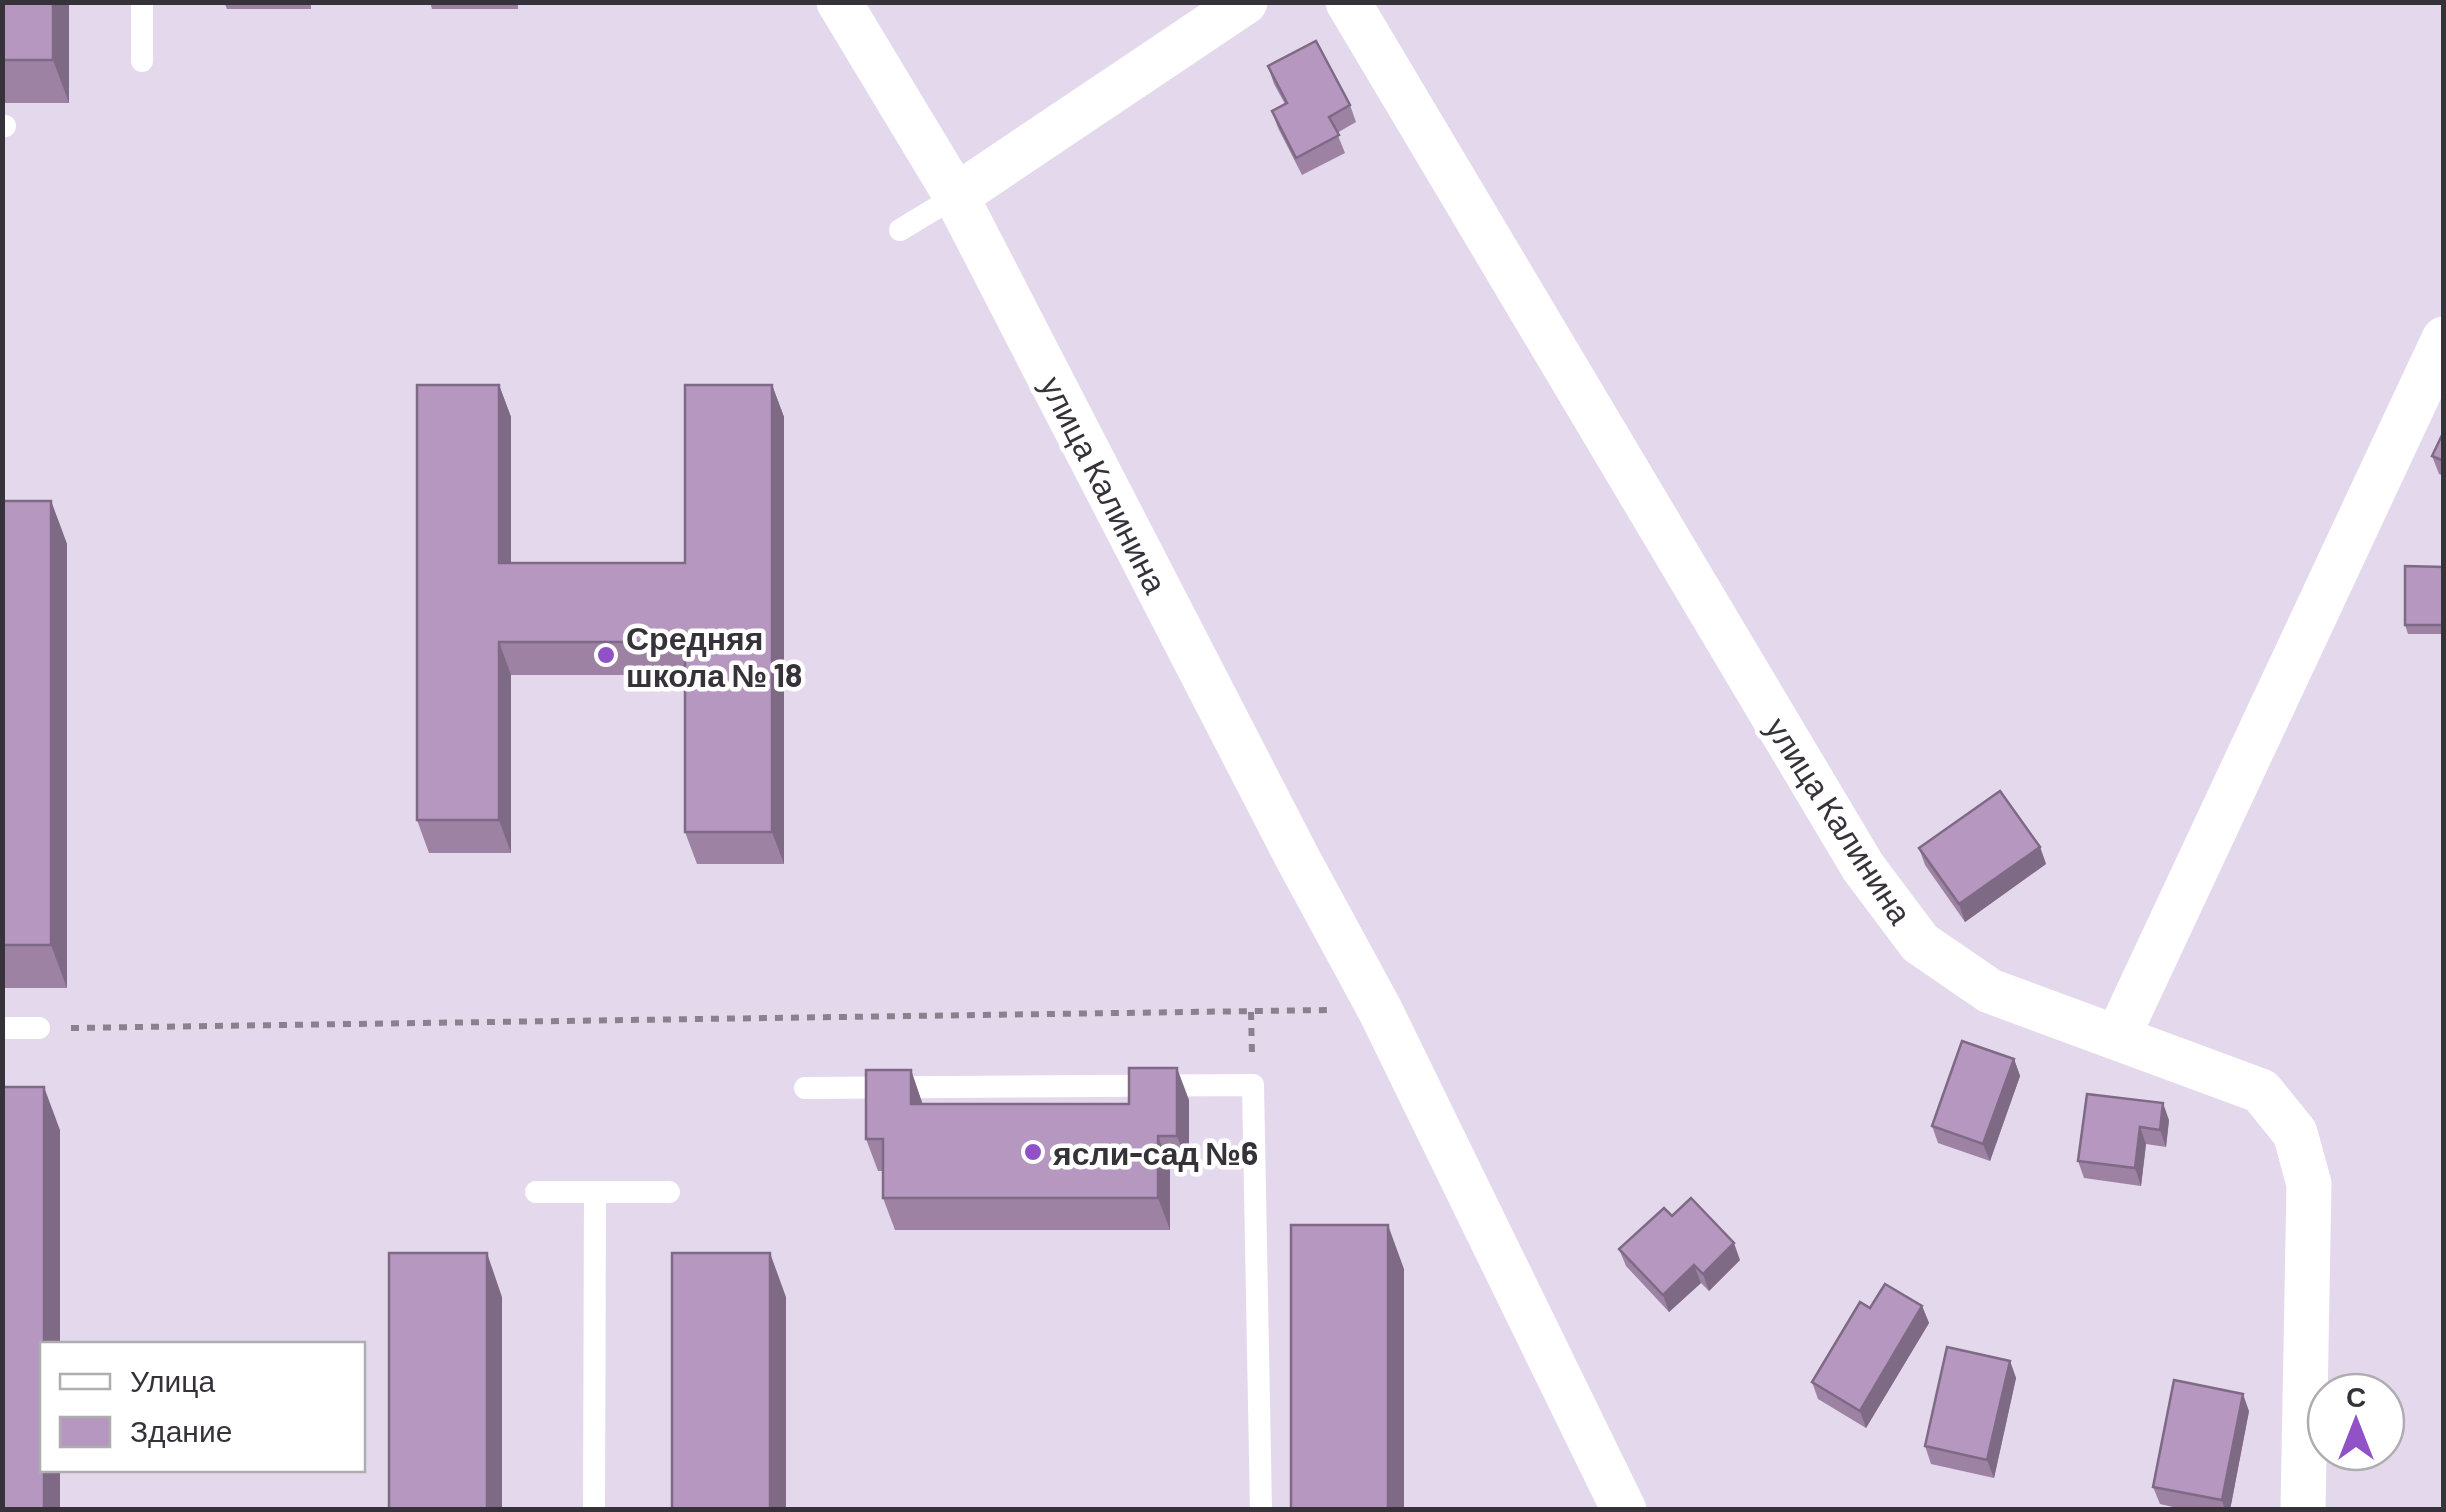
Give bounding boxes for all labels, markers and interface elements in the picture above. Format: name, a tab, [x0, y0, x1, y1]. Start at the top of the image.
street label: улица Калинина	[1033, 369, 1176, 599]
place label: Средняя школа № 18	[626, 618, 802, 693]
marker: Средняя школа № 18	[595, 644, 617, 666]
street label: улица Калинина	[1758, 710, 1921, 931]
place label: ясли-сад №6	[1052, 1133, 1258, 1172]
marker: ясли-сад №6	[1022, 1141, 1044, 1163]
legend	[40, 1342, 365, 1472]
text: Улица	[130, 1362, 215, 1398]
north arrow	[2306, 1372, 2406, 1472]
text: С	[2346, 1379, 2366, 1413]
text: Здание	[130, 1412, 232, 1448]

